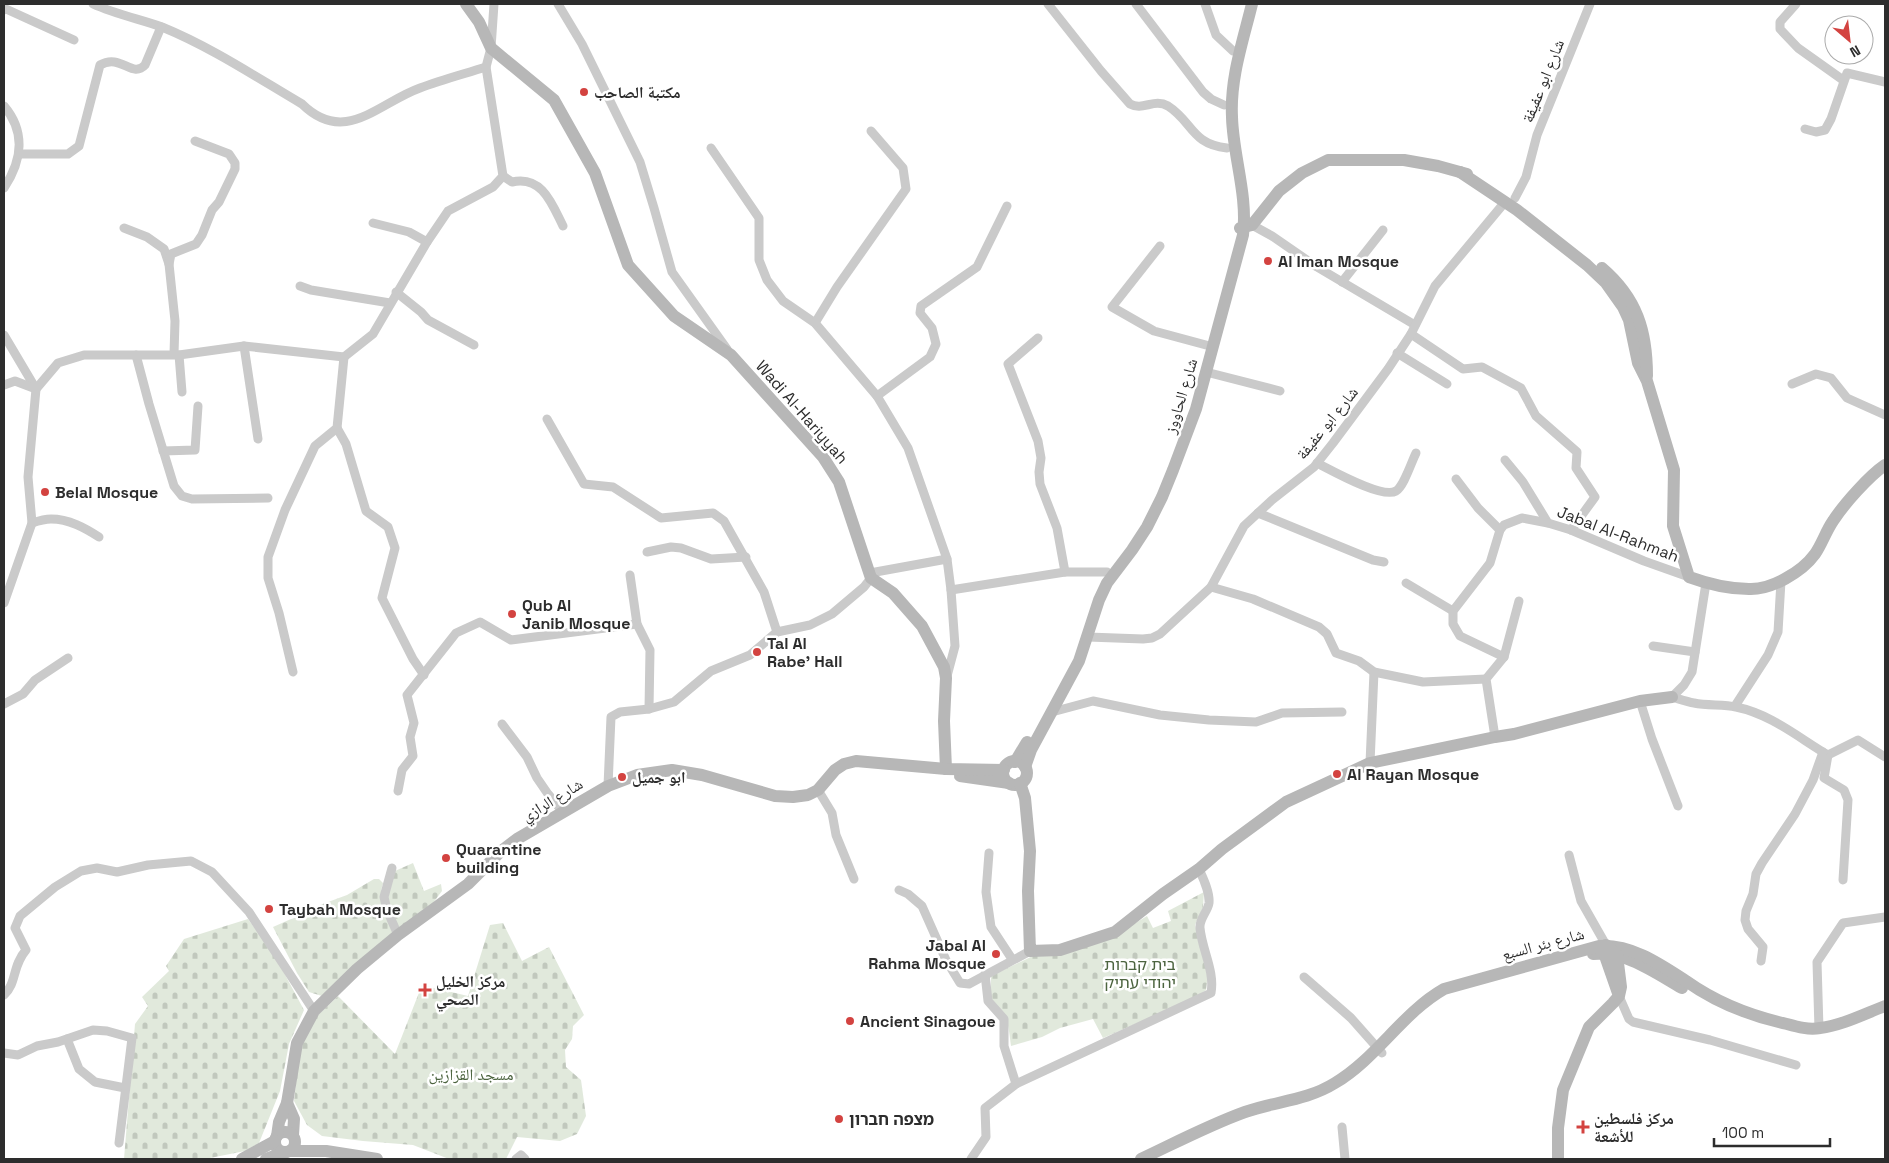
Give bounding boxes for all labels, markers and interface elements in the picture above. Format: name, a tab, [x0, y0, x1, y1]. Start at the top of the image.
north arrow	[1824, 15, 1874, 65]
street label: شارع ابو عفيفة	[1517, 36, 1569, 126]
text: N	[1847, 41, 1863, 62]
place label: مكتبة الصاحب	[594, 82, 681, 103]
marker: مكتبة الصاحب	[578, 86, 590, 98]
place label: Al Iman Mosque	[1278, 251, 1399, 272]
marker: Al Iman Mosque	[1262, 255, 1274, 267]
street label: Wadi Al-Hariyyah	[751, 356, 853, 468]
street label: شارع الحاووز	[1159, 356, 1202, 437]
street label: شارع ابو عفيفة	[1291, 382, 1363, 464]
place label: Belal Mosque	[55, 482, 158, 503]
marker: Belal Mosque	[39, 486, 51, 498]
street label: Jabal Al-Rahmah	[1554, 501, 1682, 567]
place label: Qub Al Janib Mosque	[522, 595, 630, 634]
marker: Qub Al Janib Mosque	[506, 608, 518, 620]
place label: Tal Al Rabe' Hall	[767, 633, 842, 672]
marker: Tal Al Rabe' Hall	[751, 646, 763, 658]
place label: Al Rayan Mosque	[1347, 764, 1479, 785]
place label: ابو جميل	[632, 767, 685, 788]
marker: Al Rayan Mosque	[1331, 768, 1343, 780]
marker: ابو جميل	[616, 771, 628, 783]
street label: شارع الرازي	[517, 773, 588, 828]
place label: Quarantine building	[456, 839, 542, 878]
marker: Quarantine building	[440, 852, 452, 864]
place label: Taybah Mosque	[279, 899, 401, 920]
marker: Taybah Mosque	[263, 903, 275, 915]
street label: شارع بئر السبع	[1500, 923, 1586, 965]
place label: Jabal Al Rahma Mosque	[868, 935, 986, 974]
marker: Jabal Al Rahma Mosque	[990, 948, 1002, 960]
park label: בית קברות יהודי עתיק	[1104, 954, 1176, 993]
place label: مركز الخليل الصحي	[436, 971, 505, 1011]
marker: مركز الخليل الصحي	[418, 983, 432, 997]
place label: Ancient Sinagoue	[860, 1011, 996, 1032]
marker: Ancient Sinagoue	[844, 1015, 856, 1027]
park label: مسجد القزازين	[429, 1064, 513, 1085]
place label: مركز فلسطين للأشعة	[1594, 1108, 1674, 1147]
place label: מצפה חברון	[849, 1109, 934, 1130]
marker: מצפה חברון	[833, 1113, 845, 1125]
scale bar	[1714, 1116, 1830, 1148]
marker: مركز فلسطين للأشعة	[1576, 1120, 1590, 1134]
text: 100 m	[1722, 1123, 1764, 1142]

